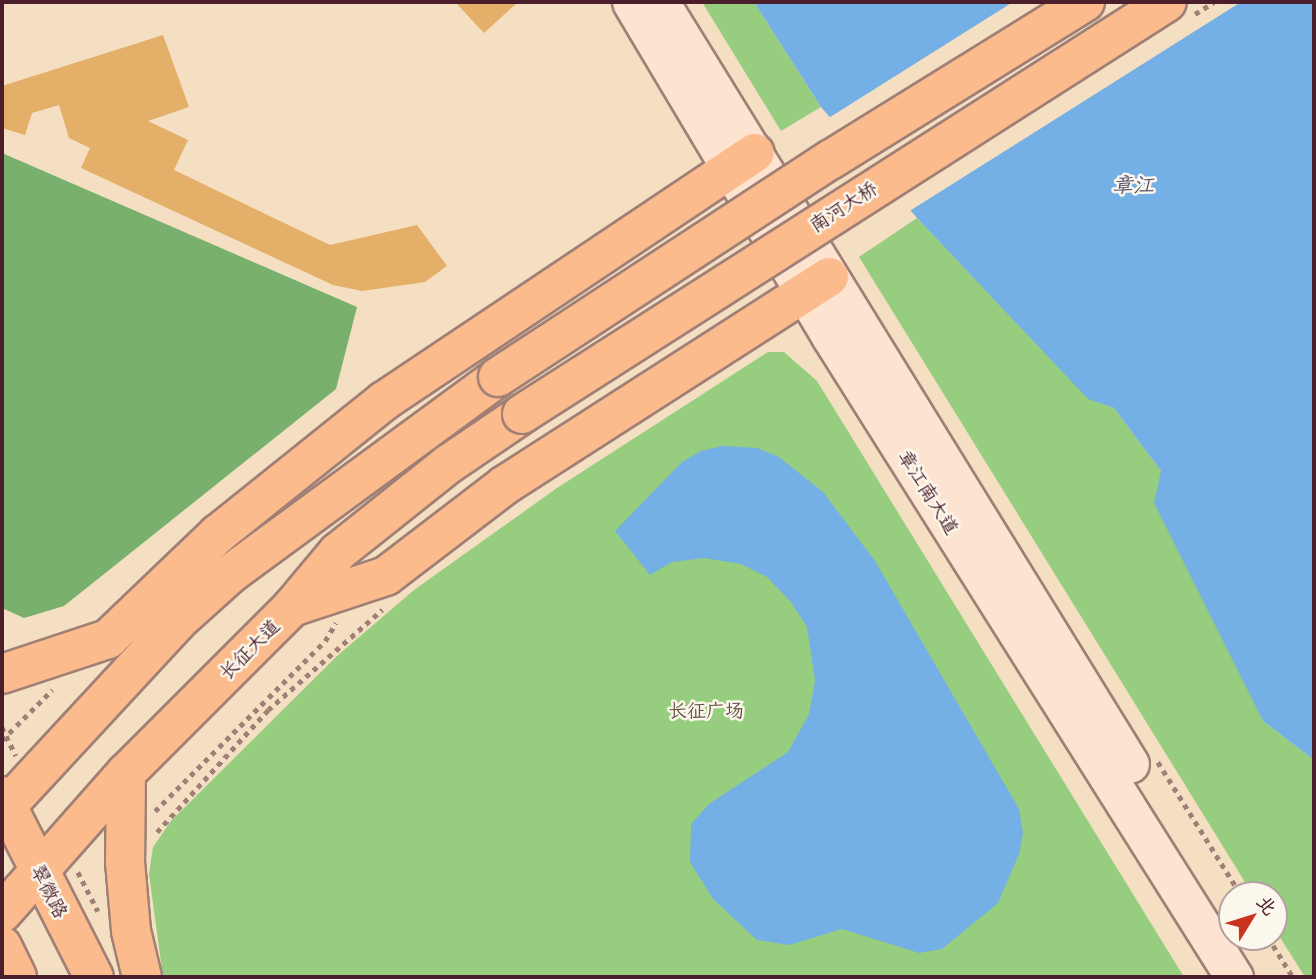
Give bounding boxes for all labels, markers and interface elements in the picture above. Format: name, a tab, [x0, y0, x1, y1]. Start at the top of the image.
water label: 章江	[1112, 170, 1154, 196]
street label: 南河大桥	[805, 176, 881, 236]
street label: 章江南大道	[894, 446, 964, 538]
street label: 长征大道	[214, 614, 284, 684]
park label: 长征广场	[668, 699, 744, 721]
street label: 翠微路	[27, 860, 73, 922]
north arrow	[1218, 881, 1288, 951]
text: 北	[1251, 888, 1285, 920]

